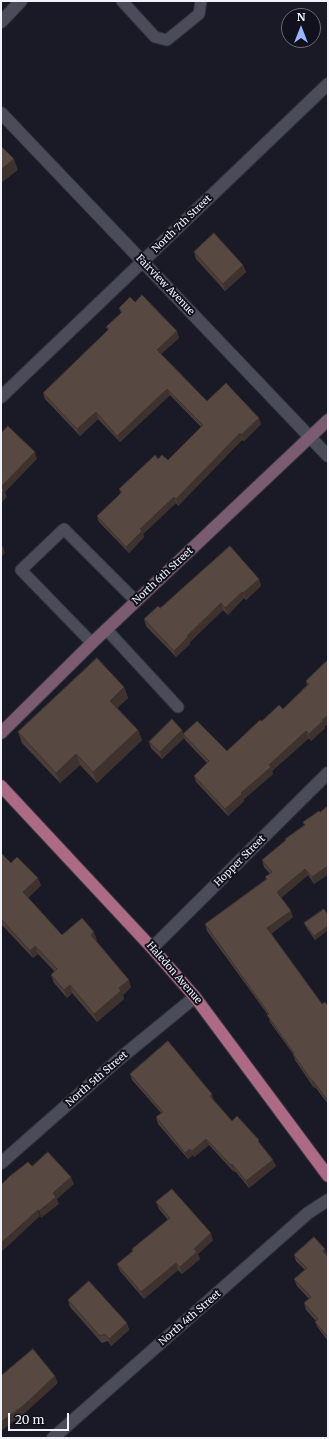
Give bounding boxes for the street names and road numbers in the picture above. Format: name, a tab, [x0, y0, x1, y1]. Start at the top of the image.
street label: North 7th Street	[150, 193, 214, 255]
street label: Fairview Avenue	[133, 252, 197, 318]
street label: North 6th Street	[130, 545, 196, 607]
street label: Hopper Street	[212, 833, 268, 889]
street label: Haledon Avenue	[144, 940, 204, 1006]
street label: North 5th Street	[64, 1049, 130, 1109]
street label: North 4th Street	[157, 1288, 223, 1348]

